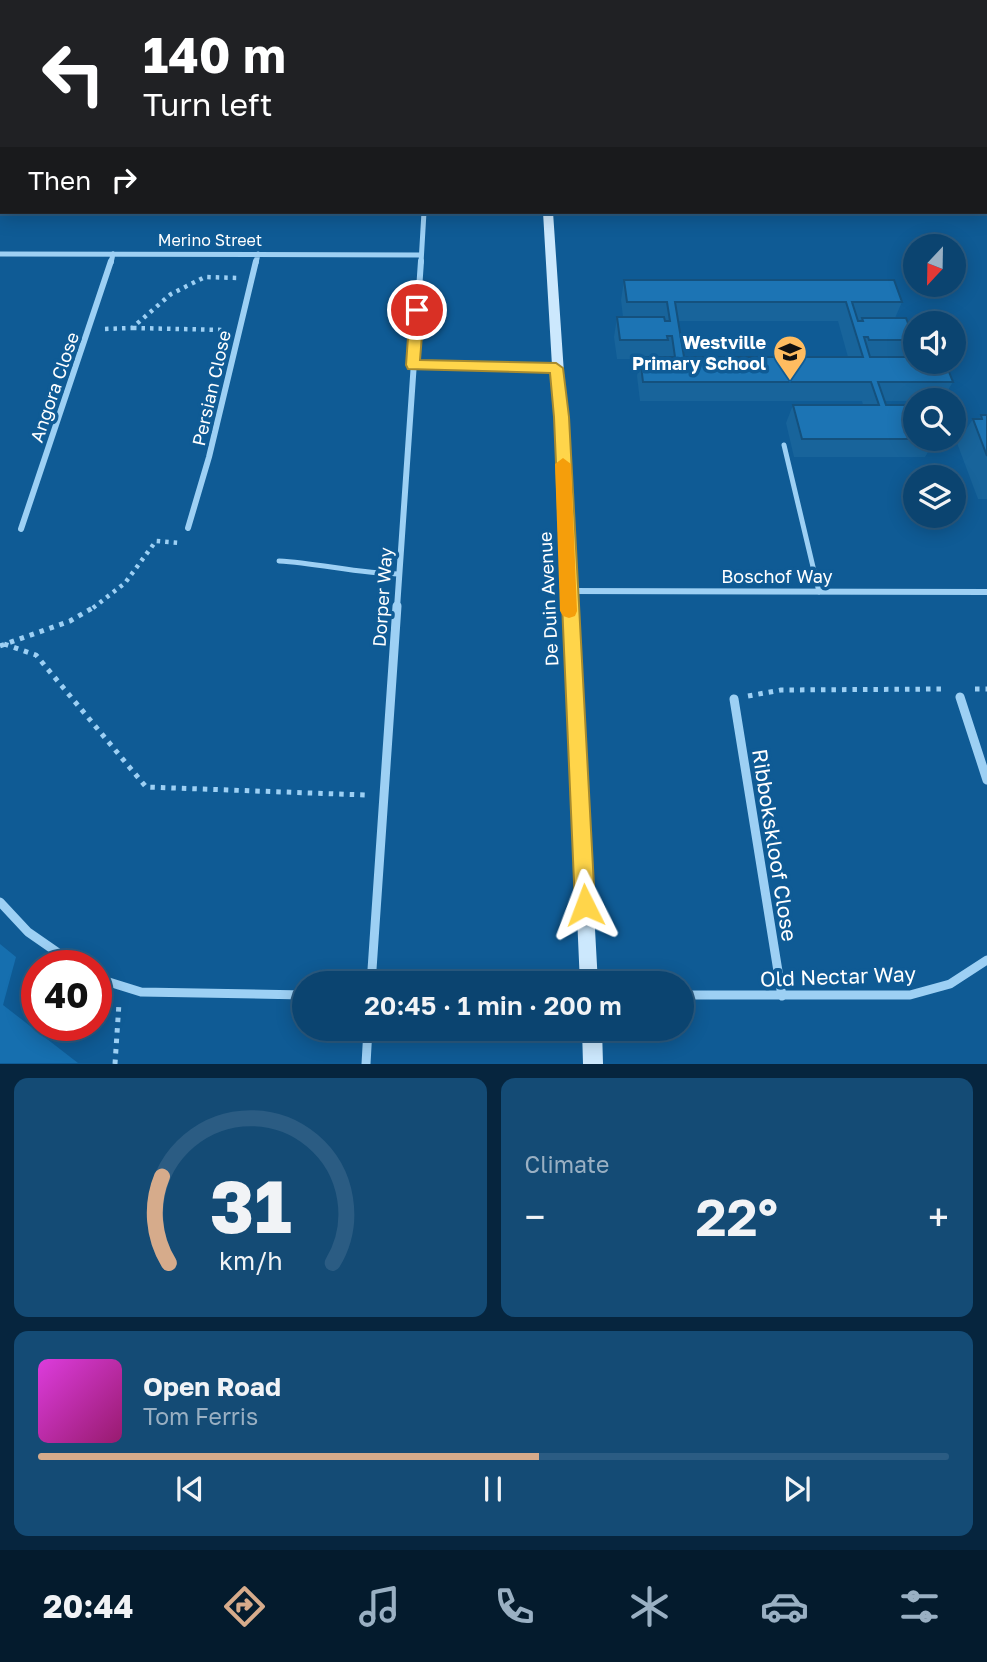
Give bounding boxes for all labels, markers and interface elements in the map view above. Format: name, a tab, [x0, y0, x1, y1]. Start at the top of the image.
text: 140 m	[143, 25, 286, 84]
icon: left	[28, 28, 119, 119]
text: Turn left	[143, 85, 272, 123]
icon: right	[105, 161, 143, 199]
text: Then	[28, 165, 91, 196]
street label: Merino Street	[158, 230, 262, 250]
north arrow	[903, 234, 966, 298]
map controls	[903, 234, 966, 528]
pin	[387, 280, 447, 340]
icon: arrive	[398, 291, 436, 329]
button: sound	[903, 311, 966, 374]
street label: Persian Close	[187, 328, 235, 448]
street label: Angora Close	[25, 329, 83, 445]
place label: Westville Primary School	[632, 331, 766, 374]
school or university icon: Westville Primary School	[771, 333, 809, 382]
button: search	[903, 388, 966, 451]
button: layers	[903, 465, 966, 528]
street label: De Duin Avenue	[533, 531, 563, 667]
street label: Dorper Way	[368, 546, 396, 648]
street label: Boschof Way	[721, 565, 833, 587]
street label: Ribbokskloof Close	[747, 747, 803, 943]
position arrow	[548, 868, 622, 942]
speed limit sign: 40	[21, 950, 112, 1041]
street label: Old Nectar Way	[760, 960, 917, 992]
text: 20:45 · 1 min · 200 m	[364, 990, 622, 1021]
text: Climate	[525, 1150, 609, 1178]
text: 31	[209, 1163, 291, 1250]
text: 22°	[695, 1185, 778, 1247]
text: −	[525, 1194, 545, 1239]
text: +	[928, 1194, 949, 1239]
text: km/h	[218, 1245, 282, 1276]
text: Open Road	[143, 1371, 281, 1402]
text: Tom Ferris	[143, 1402, 258, 1430]
icon: previous	[171, 1470, 209, 1508]
icon: pause	[474, 1470, 512, 1508]
icon: next	[778, 1470, 816, 1508]
icon: directions	[220, 1582, 269, 1631]
icon: music	[355, 1582, 404, 1631]
icon: phone	[490, 1582, 539, 1631]
icon: climate	[625, 1582, 674, 1631]
icon: car	[760, 1582, 809, 1631]
icon: filters	[895, 1582, 944, 1631]
text: 20:44	[43, 1587, 134, 1625]

